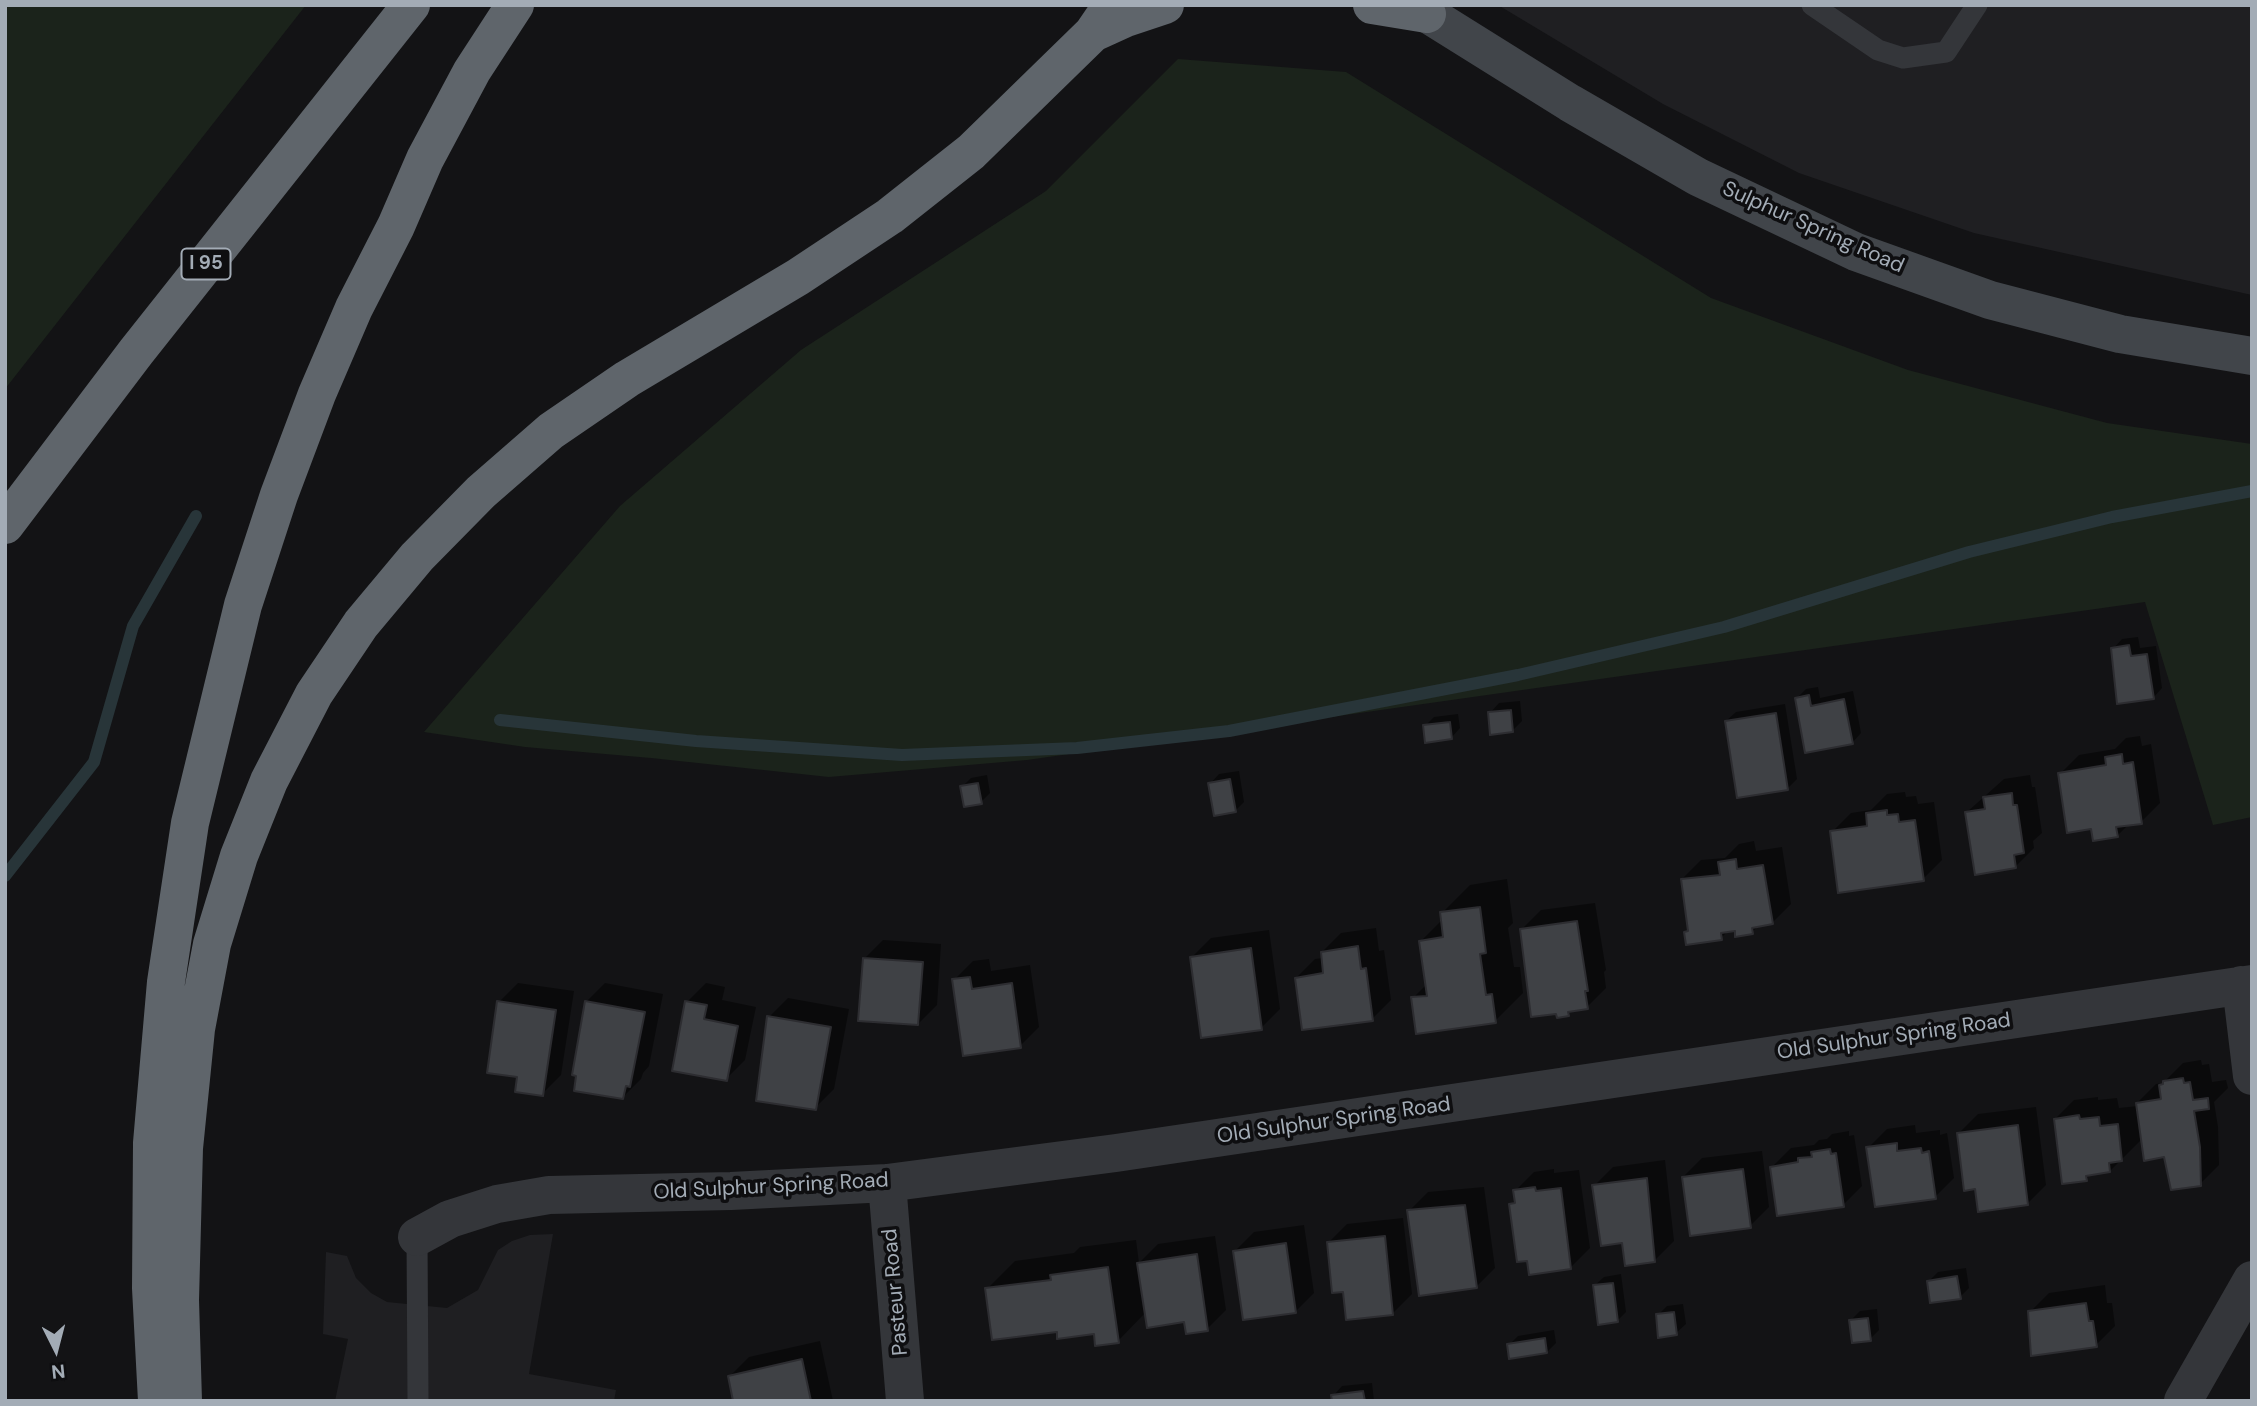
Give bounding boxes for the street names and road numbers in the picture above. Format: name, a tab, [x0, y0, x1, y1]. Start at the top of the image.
street label: Sulphur Spring Road	[1718, 177, 1908, 279]
road number: I 95	[182, 248, 230, 280]
street label: Old Sulphur Spring Road	[1776, 1008, 2012, 1066]
street label: Old Sulphur Spring Road	[1216, 1092, 1452, 1150]
street label: Old Sulphur Spring Road	[653, 1168, 889, 1206]
street label: Pasteur Road	[878, 1227, 914, 1357]

